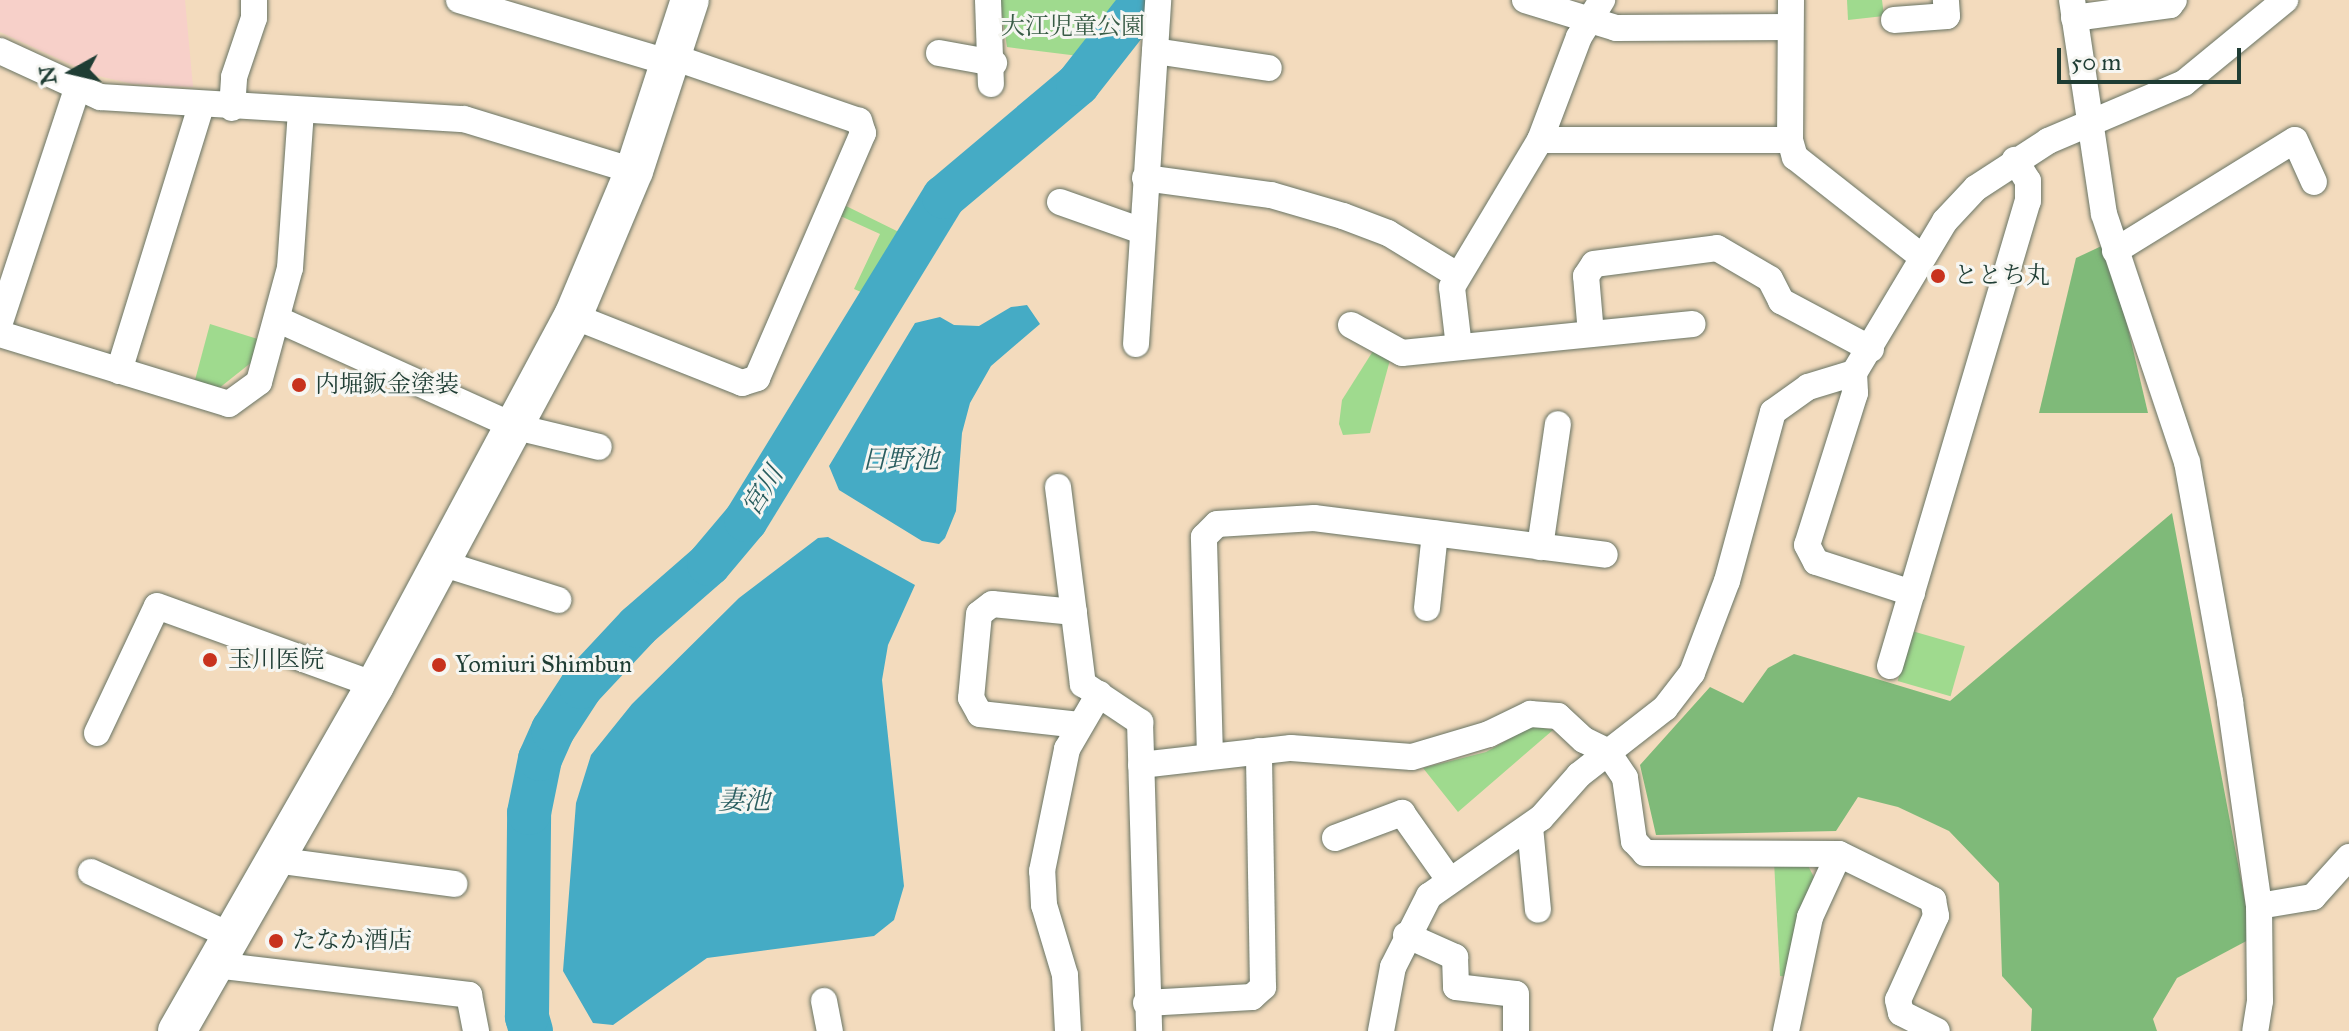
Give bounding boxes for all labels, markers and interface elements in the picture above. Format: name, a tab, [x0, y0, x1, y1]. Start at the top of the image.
park label: 大江児童公園	[1001, 13, 1145, 41]
north arrow	[32, 32, 112, 112]
scale bar	[2061, 32, 2245, 82]
text: 50 m	[2071, 47, 2121, 77]
text: N	[33, 64, 62, 87]
place label: ととち丸	[1954, 262, 2050, 290]
marker: ととち丸	[1929, 267, 1947, 285]
place label: 内堀鈑金塗装	[315, 371, 459, 399]
marker: 内堀鈑金塗装	[290, 376, 308, 394]
water label: 日野池	[861, 444, 939, 476]
water label: 宮川	[736, 461, 790, 521]
place label: 玉川医院	[228, 646, 324, 674]
marker: 玉川医院	[199, 649, 221, 671]
place label: Yomiuri Shimbun	[455, 651, 632, 679]
marker: Yomiuri Shimbun	[430, 656, 448, 674]
water label: 妻池	[718, 785, 770, 817]
place label: たなか酒店	[292, 927, 412, 955]
marker: たなか酒店	[267, 932, 285, 950]

